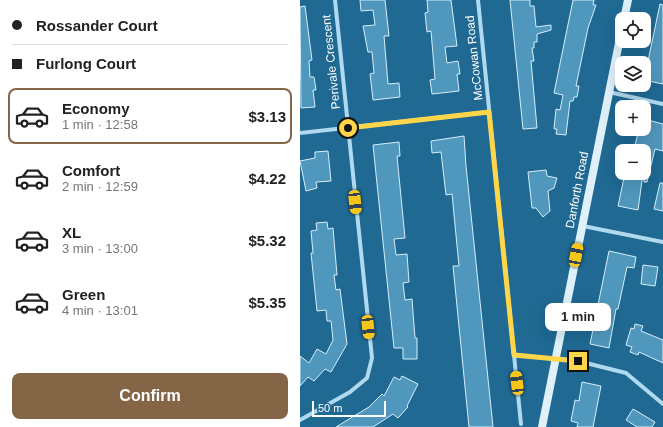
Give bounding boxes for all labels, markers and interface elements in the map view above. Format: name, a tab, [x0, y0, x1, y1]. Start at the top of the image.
map controls	[615, 12, 651, 180]
button: locate	[615, 12, 651, 48]
street label: Perivale Crescent	[319, 14, 343, 110]
street label: McCowan Road	[463, 15, 485, 101]
text: Rossander Court	[36, 17, 158, 34]
text: Furlong Court	[36, 55, 136, 72]
button: layers	[615, 56, 651, 92]
icon: car	[14, 98, 50, 134]
text: Economy	[62, 100, 130, 117]
button: +	[615, 100, 651, 136]
text: $3.13	[248, 108, 286, 125]
text: 1 min · 12:58	[62, 117, 138, 132]
route start	[339, 119, 357, 137]
button: −	[615, 144, 651, 180]
street label: Danforth Road	[563, 150, 591, 230]
icon: car	[14, 160, 50, 196]
text: Comfort	[62, 162, 120, 179]
text: $4.22	[248, 170, 286, 187]
text: 2 min · 12:59	[62, 179, 138, 194]
car	[348, 189, 362, 215]
icon: car	[14, 222, 50, 258]
text: XL	[62, 224, 81, 241]
text: $5.32	[248, 232, 286, 249]
text: 3 min · 13:00	[62, 241, 138, 256]
car	[568, 242, 584, 268]
icon: car	[14, 284, 50, 320]
text: Green	[62, 286, 105, 303]
text: $5.35	[248, 294, 286, 311]
text: 4 min · 13:01	[62, 303, 138, 318]
callout: 1 min	[545, 303, 611, 331]
text: 1 min	[561, 309, 595, 324]
car	[361, 314, 375, 340]
route end	[569, 352, 587, 370]
car	[510, 370, 524, 396]
button: Confirm	[12, 373, 288, 419]
scale bar	[312, 399, 386, 418]
text: 50 m	[318, 402, 342, 414]

